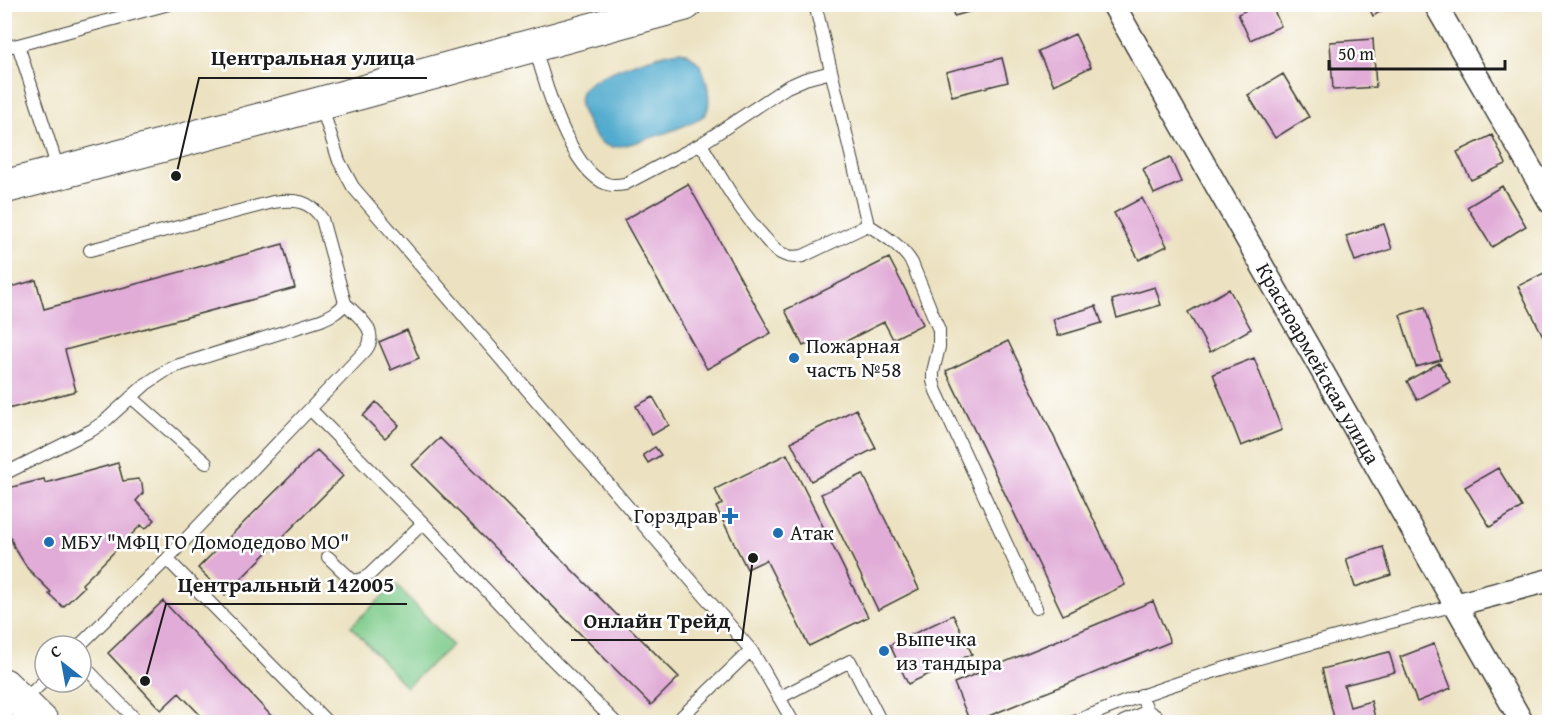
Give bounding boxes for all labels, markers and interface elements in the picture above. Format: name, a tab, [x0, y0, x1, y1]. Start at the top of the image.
scale bar	[1329, 33, 1504, 71]
callout: Центральная улица	[199, 38, 427, 78]
text: 50 m	[1338, 40, 1374, 67]
text: Центральная улица	[211, 41, 416, 73]
street label: Красноармейская улица	[1249, 257, 1388, 470]
place label: Пожарная часть №58	[806, 330, 901, 385]
marker: Пожарная часть №58	[787, 351, 801, 365]
place label: Горздрав	[634, 500, 718, 531]
marker: Горздрав	[723, 509, 737, 523]
place label: Атак	[790, 517, 834, 548]
place label: МБУ "МФЦ ГО Домодедово МО"	[61, 526, 349, 557]
marker: Атак	[771, 526, 785, 540]
marker: МБУ "МФЦ ГО Домодедово МО"	[42, 535, 56, 549]
callout: Центральный 142005	[166, 564, 407, 604]
text: Центральный 142005	[178, 568, 394, 600]
callout: Онлайн Трейд	[571, 600, 742, 640]
text: Онлайн Трейд	[583, 604, 731, 636]
place label: Выпечка из тандыра	[896, 623, 1002, 678]
north arrow	[33, 634, 93, 694]
text: С	[45, 639, 65, 664]
marker: Выпечка из тандыра	[877, 644, 891, 658]

